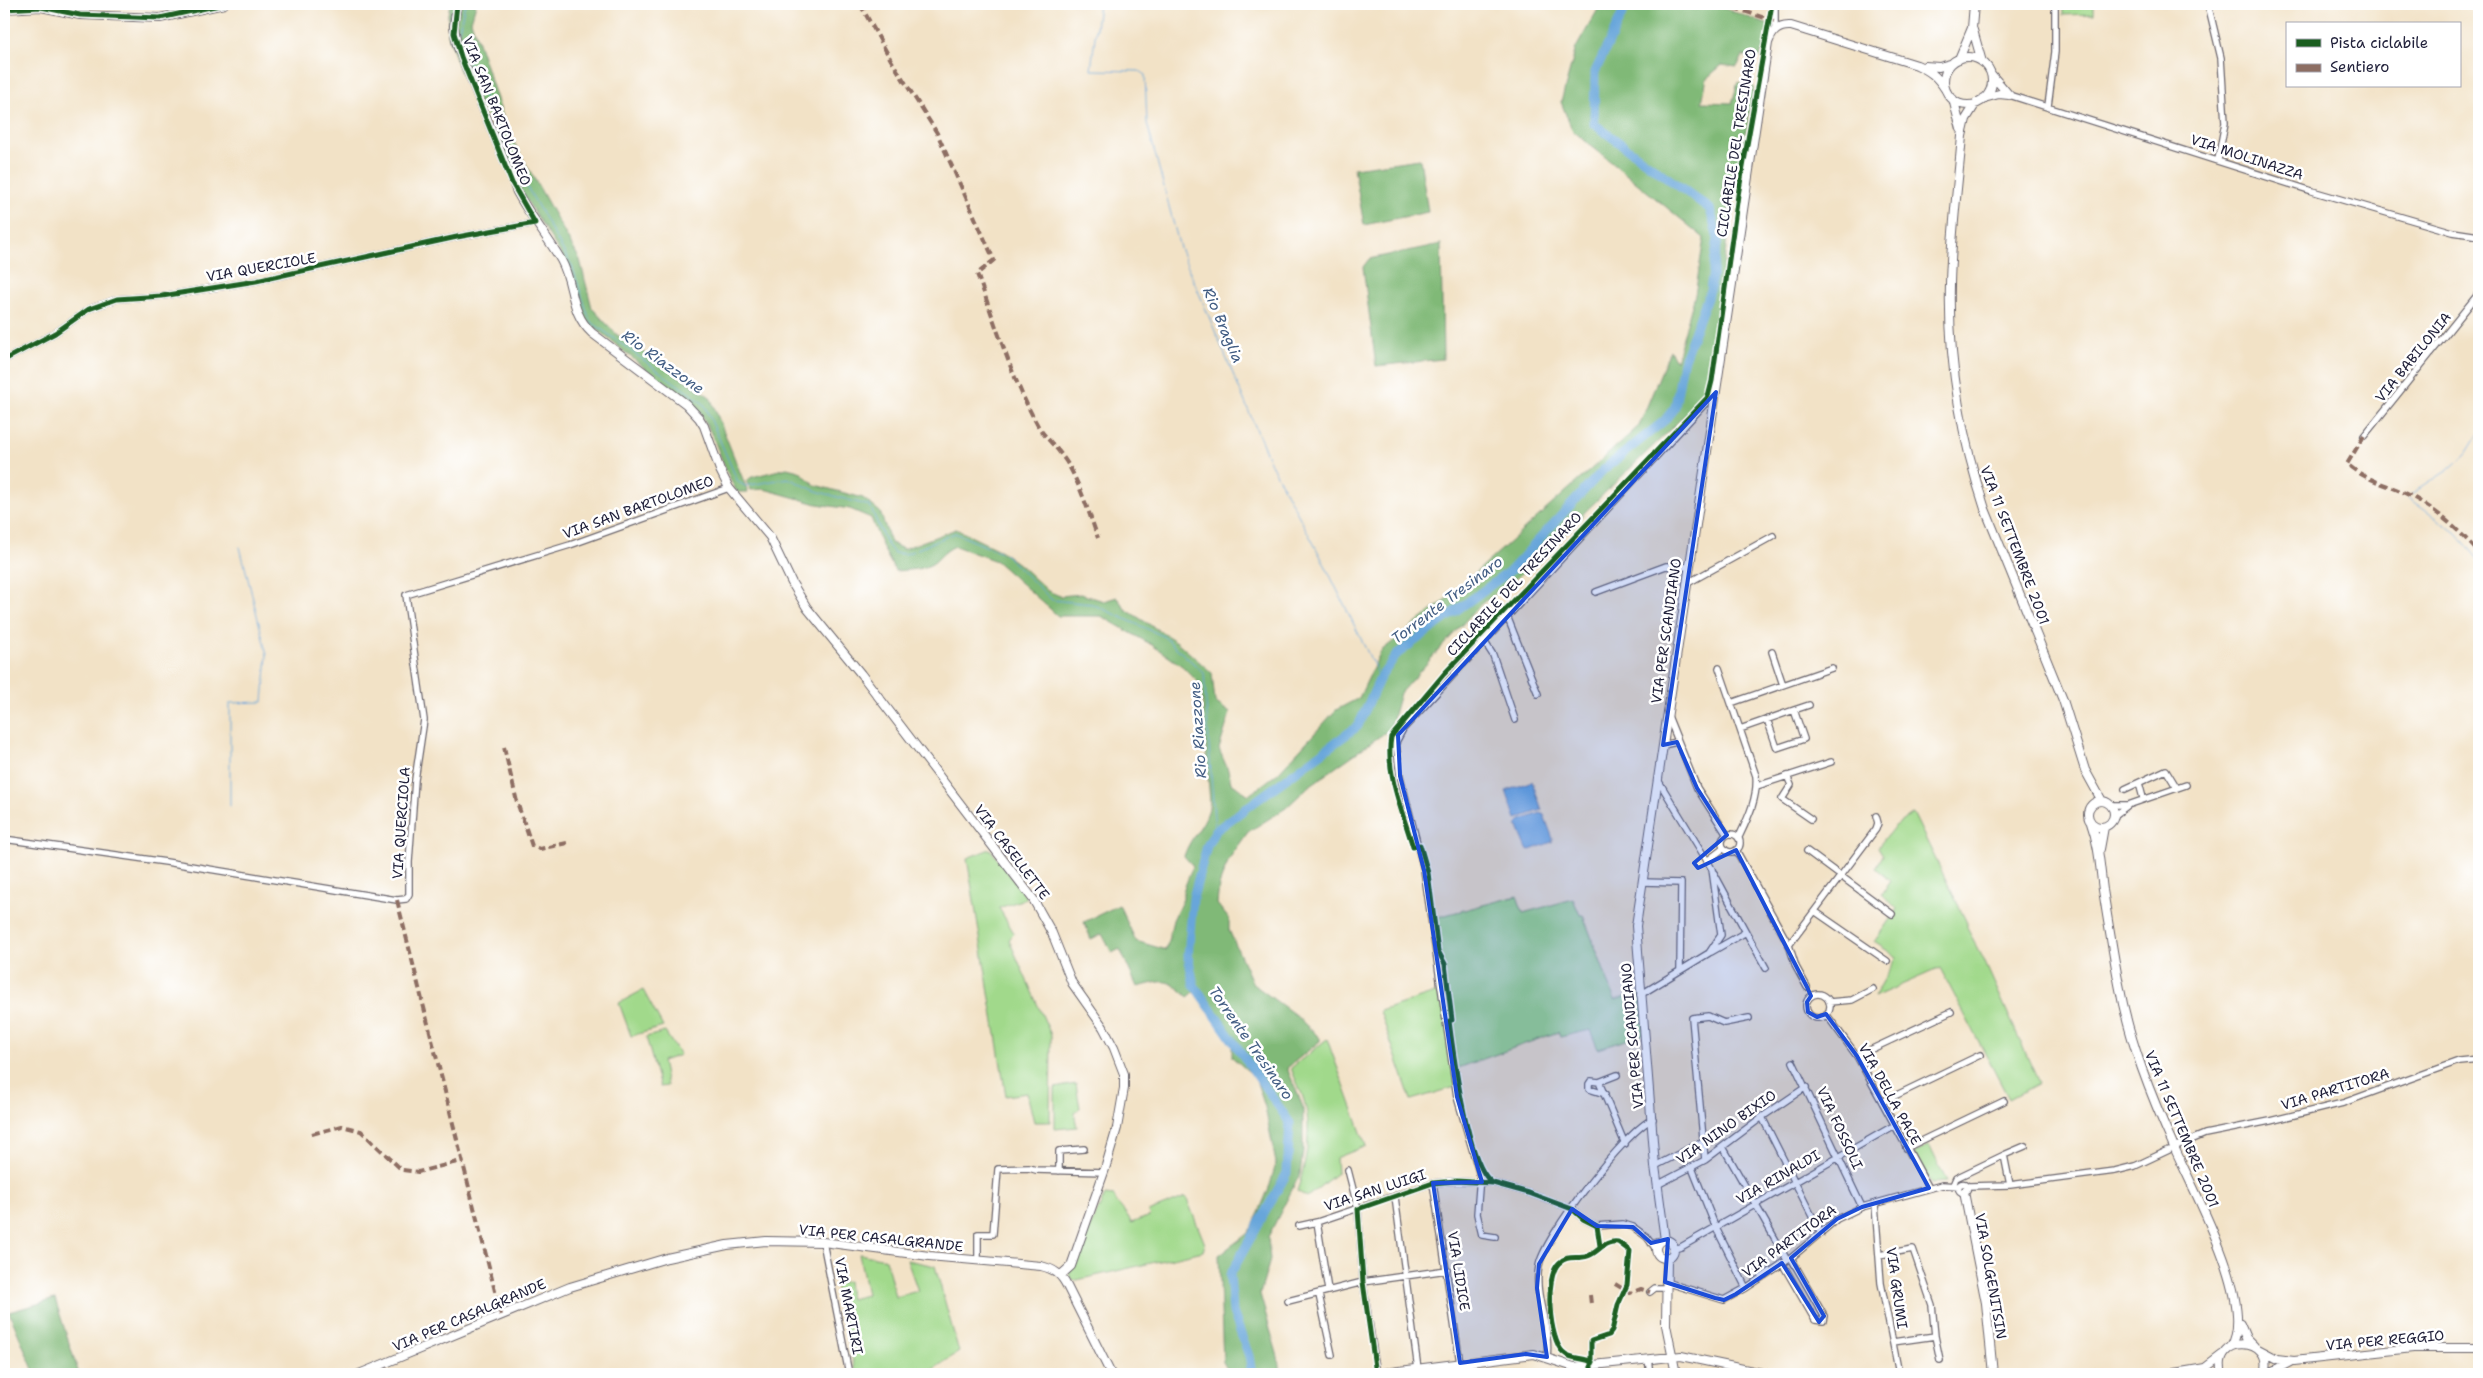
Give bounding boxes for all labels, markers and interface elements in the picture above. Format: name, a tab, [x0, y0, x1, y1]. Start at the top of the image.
legend	[2286, 22, 2460, 88]
text: Pista ciclabile	[2330, 33, 2428, 53]
street label: VIA SAN BARTOLOMEO	[459, 34, 535, 188]
street label: CICLABILE DEL TRESINARO	[1712, 47, 1760, 239]
text: Sentiero	[2330, 57, 2389, 77]
street label: VIA MOLINAZZA	[2188, 130, 2306, 184]
street label: VIA QUERCIOLE	[205, 248, 318, 286]
water label: Rio Braglia	[1198, 284, 1248, 366]
street label: VIA BABILONIA	[2371, 308, 2455, 406]
water label: Rio Riazzone	[618, 325, 708, 399]
street label: VIA 11 SETTEMBRE 2001	[1976, 463, 2054, 627]
street label: VIA SAN BARTOLOMEO	[560, 471, 716, 543]
street label: CICLABILE DEL TRESINARO	[1442, 508, 1586, 660]
water label: Torrente Tresinaro	[1387, 551, 1507, 649]
street label: VIA PER SCANDIANO	[1647, 557, 1685, 705]
water label: Rio Riazzone	[1185, 681, 1211, 779]
street label: VIA QUERCIOLA	[388, 766, 414, 880]
street label: VIA CASELLETTE	[970, 801, 1054, 903]
street label: VIA PER SCANDIANO	[1617, 962, 1647, 1110]
water label: Torrente Tresinaro	[1204, 982, 1298, 1104]
street label: VIA DELLA PACE	[1855, 1040, 1926, 1148]
street label: VIA 11 SETTEMBRE 2001	[2141, 1048, 2223, 1210]
street label: VIA PARTITORA	[2279, 1064, 2391, 1114]
street label: VIA FOSSOLI	[1813, 1084, 1867, 1173]
street label: VIA NINO BIXIO	[1672, 1086, 1780, 1168]
street label: VIA RINALDI	[1733, 1146, 1823, 1208]
street label: VIA SAN LUIGI	[1322, 1165, 1429, 1215]
street label: VIA PARTITORA	[1738, 1201, 1840, 1281]
street label: VIA SOLGENITSIN	[1971, 1211, 2011, 1341]
street label: VIA PER CASALGRANDE	[798, 1220, 964, 1256]
street label: VIA LIDICE	[1444, 1230, 1474, 1312]
street label: VIA GRUMI	[1882, 1246, 1912, 1330]
street label: VIA MARTIRI	[831, 1256, 867, 1356]
street label: VIA PER CASALGRANDE	[389, 1274, 549, 1356]
street label: VIA PER REGGIO	[2325, 1326, 2445, 1354]

